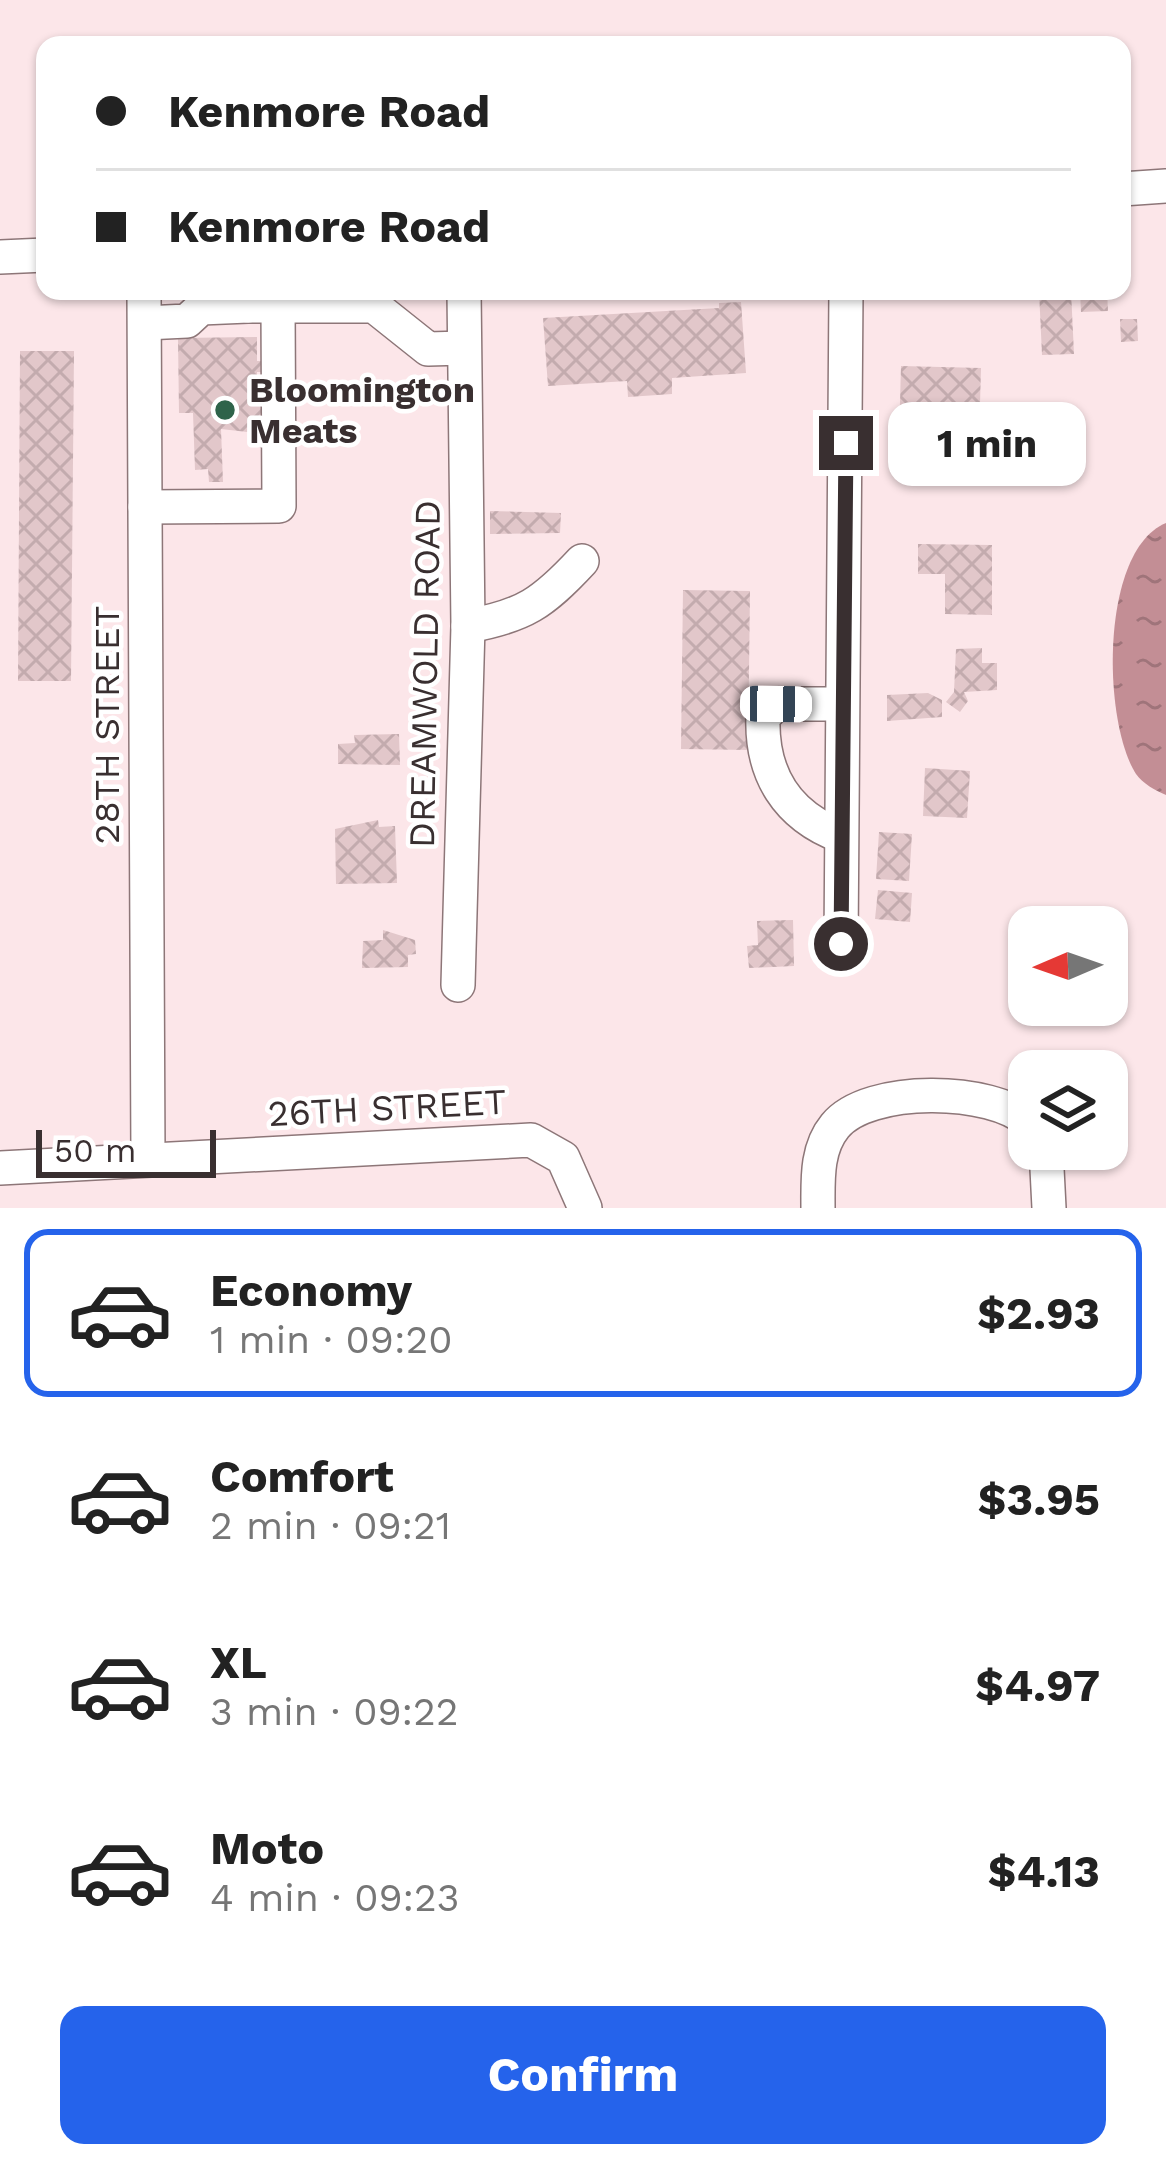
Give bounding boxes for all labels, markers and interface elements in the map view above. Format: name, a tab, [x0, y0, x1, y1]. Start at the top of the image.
text: Kenmore Road	[168, 85, 490, 138]
text: Kenmore Road	[168, 200, 490, 253]
place label: Bloomington Meats	[249, 369, 475, 452]
marker: Bloomington Meats	[212, 397, 238, 423]
callout: 1 min	[888, 401, 1086, 485]
route end	[819, 416, 873, 470]
text: 1 min	[937, 421, 1037, 466]
street label: DREAMWOLD ROAD	[401, 500, 449, 848]
street label: 28TH STREET	[86, 606, 128, 844]
car	[740, 685, 812, 723]
north arrow	[1008, 906, 1128, 1026]
map controls	[1008, 906, 1128, 1170]
route start	[814, 917, 868, 971]
button: layers	[1008, 1050, 1128, 1170]
street label: 26TH STREET	[267, 1081, 507, 1135]
scale bar	[36, 1124, 216, 1177]
text: 50 m	[54, 1131, 136, 1170]
icon: car	[66, 1259, 174, 1367]
text: Economy	[210, 1264, 412, 1317]
text: $2.93	[977, 1287, 1100, 1340]
text: 1 min · 09:20	[210, 1317, 452, 1362]
icon: car	[66, 1445, 174, 1553]
text: Comfort	[210, 1450, 394, 1503]
text: $3.95	[978, 1473, 1100, 1526]
text: 2 min · 09:21	[210, 1503, 451, 1548]
icon: car	[66, 1631, 174, 1739]
text: XL	[210, 1636, 267, 1689]
text: $4.97	[975, 1659, 1100, 1712]
text: 3 min · 09:22	[210, 1689, 458, 1734]
icon: car	[66, 1817, 174, 1925]
text: Moto	[210, 1822, 324, 1875]
text: $4.13	[988, 1845, 1100, 1898]
text: 4 min · 09:23	[210, 1875, 460, 1920]
button: Confirm	[60, 2006, 1106, 2144]

